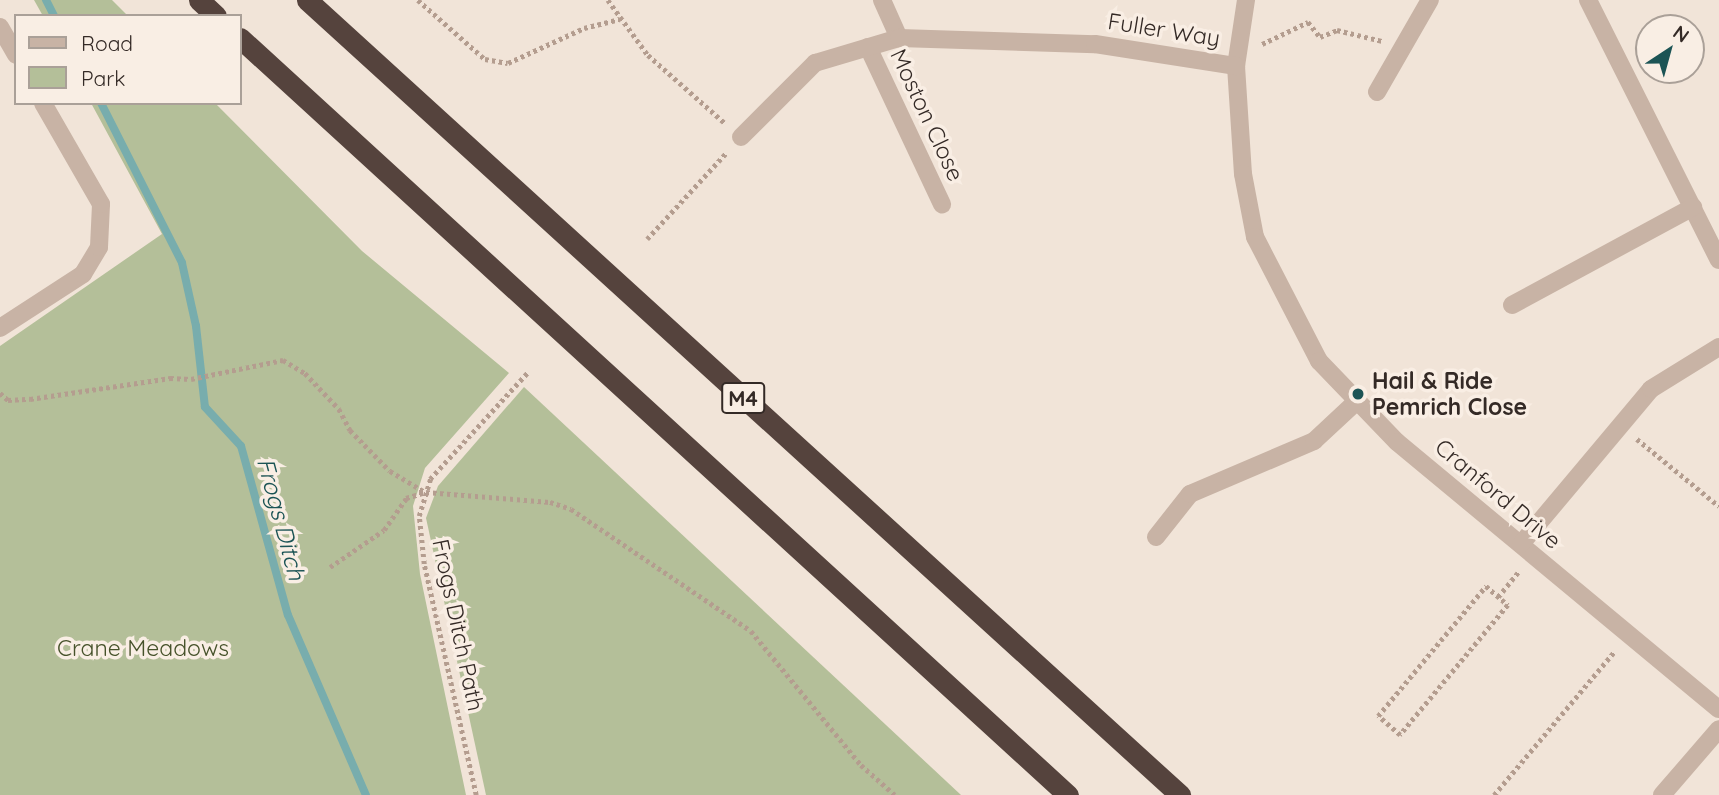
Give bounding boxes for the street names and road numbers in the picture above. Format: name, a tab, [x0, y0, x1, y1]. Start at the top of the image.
street label: Fuller Way	[1106, 8, 1222, 52]
street label: Moston Close	[884, 45, 970, 185]
road number: M4	[720, 380, 766, 416]
street label: Cranford Drive	[1429, 433, 1567, 555]
street label: Frogs Ditch Path	[426, 537, 490, 713]

